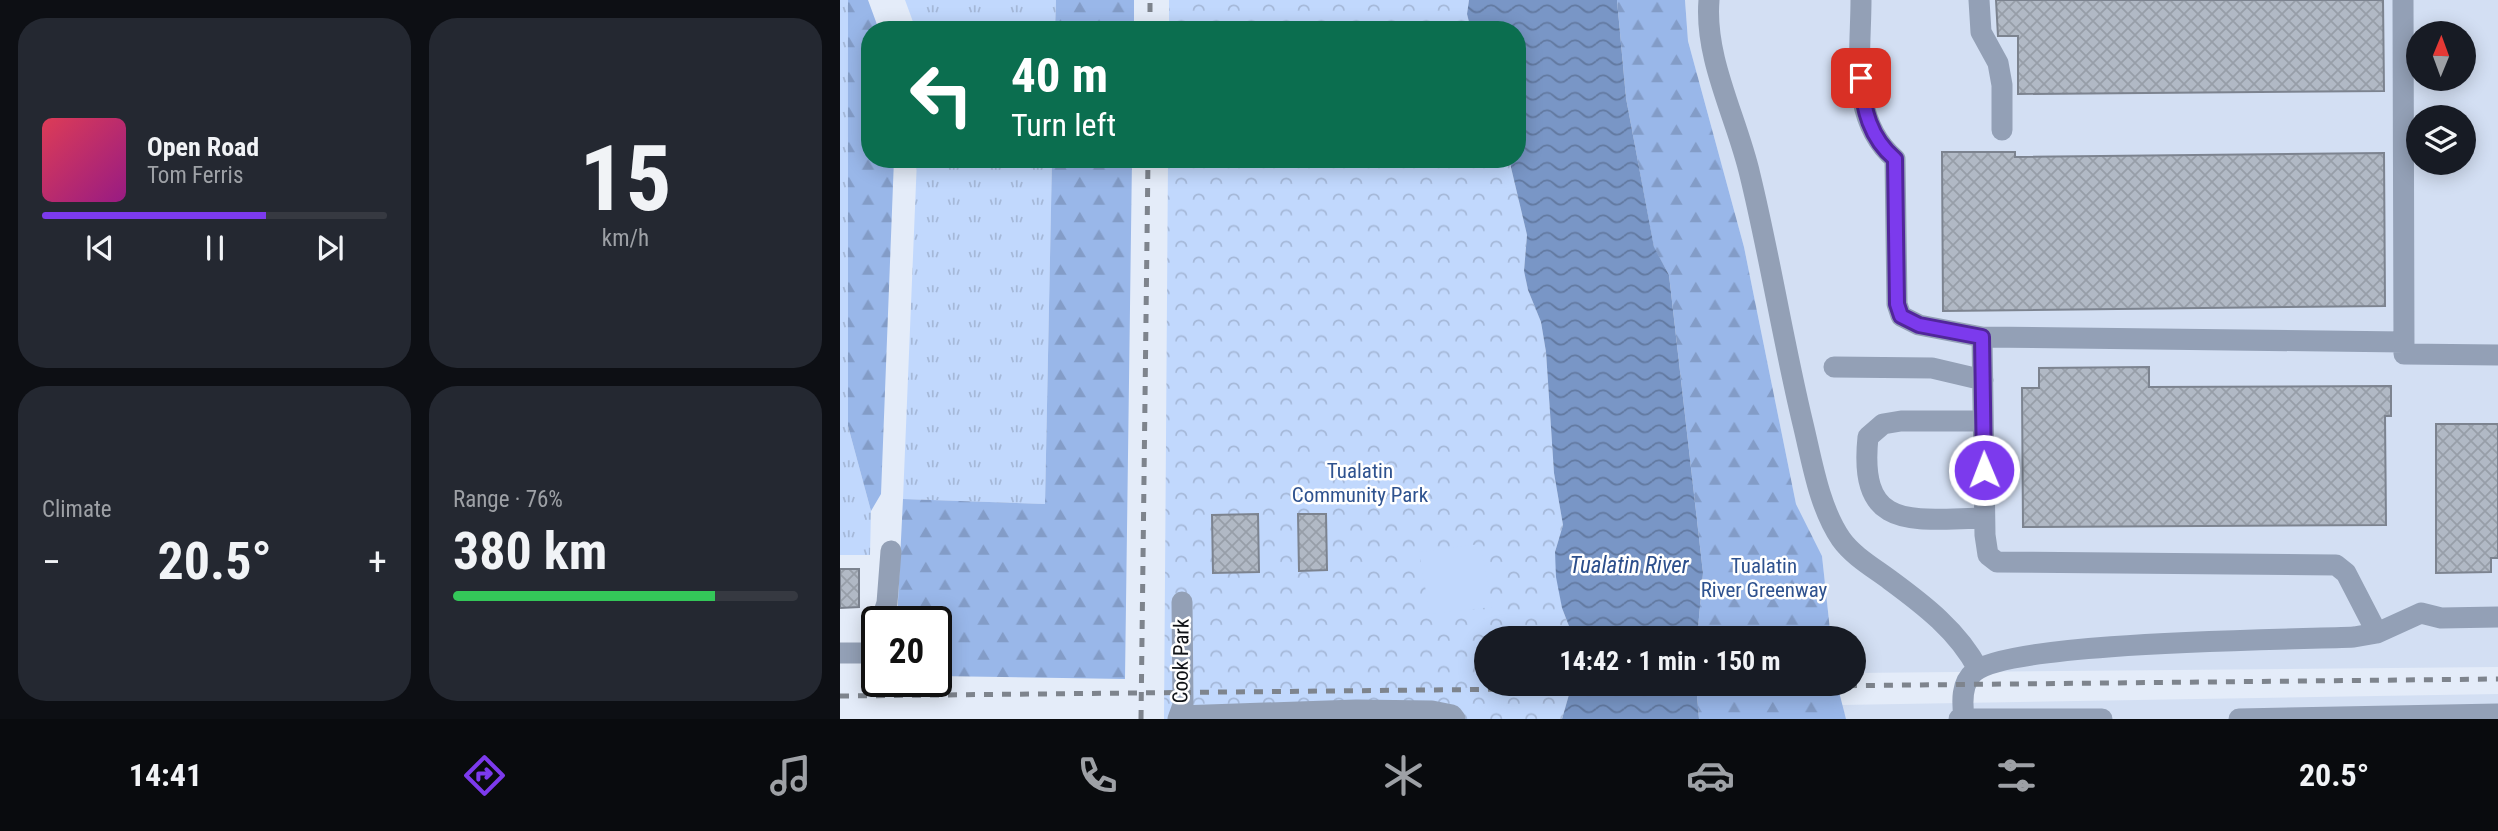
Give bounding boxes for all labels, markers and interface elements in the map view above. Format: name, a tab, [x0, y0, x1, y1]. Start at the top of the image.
north arrow	[2406, 21, 2476, 91]
map controls	[2406, 21, 2476, 175]
text: 40 m	[1011, 47, 1108, 104]
pin	[1831, 48, 1891, 108]
icon: left	[896, 49, 987, 140]
icon: arrive	[1842, 59, 1880, 97]
button: layers	[2406, 105, 2476, 175]
text: Turn left	[1011, 106, 1116, 144]
text: 15	[580, 126, 671, 232]
text: Open Road	[147, 132, 259, 162]
text: Tom Ferris	[147, 162, 243, 189]
text: km/h	[602, 225, 649, 252]
icon: previous	[81, 229, 119, 267]
icon: pause	[196, 229, 234, 267]
icon: next	[311, 229, 349, 267]
position arrow	[1947, 433, 2021, 507]
park label: Tualatin Community Park	[1292, 459, 1429, 507]
text: Range · 76%	[453, 486, 563, 513]
text: Climate	[42, 496, 112, 523]
text: 380 km	[453, 521, 607, 582]
text: 20.5°	[157, 531, 272, 592]
text: −	[42, 540, 61, 584]
text: +	[368, 540, 387, 584]
water label: Tualatin River	[1569, 552, 1690, 579]
park label: Tualatin River Greenway	[1701, 554, 1828, 602]
speed limit sign: 20	[861, 606, 952, 697]
street label: Cook Park	[1168, 618, 1194, 704]
text: 14:42 · 1 min · 150 m	[1560, 646, 1780, 676]
icon: directions	[460, 751, 509, 800]
icon: music	[766, 751, 815, 800]
icon: phone	[1073, 751, 1122, 800]
icon: climate	[1379, 751, 1428, 800]
icon: car	[1686, 751, 1735, 800]
icon: filters	[1992, 751, 2041, 800]
text: 14:41	[129, 756, 202, 794]
text: 20.5°	[2299, 756, 2369, 794]

